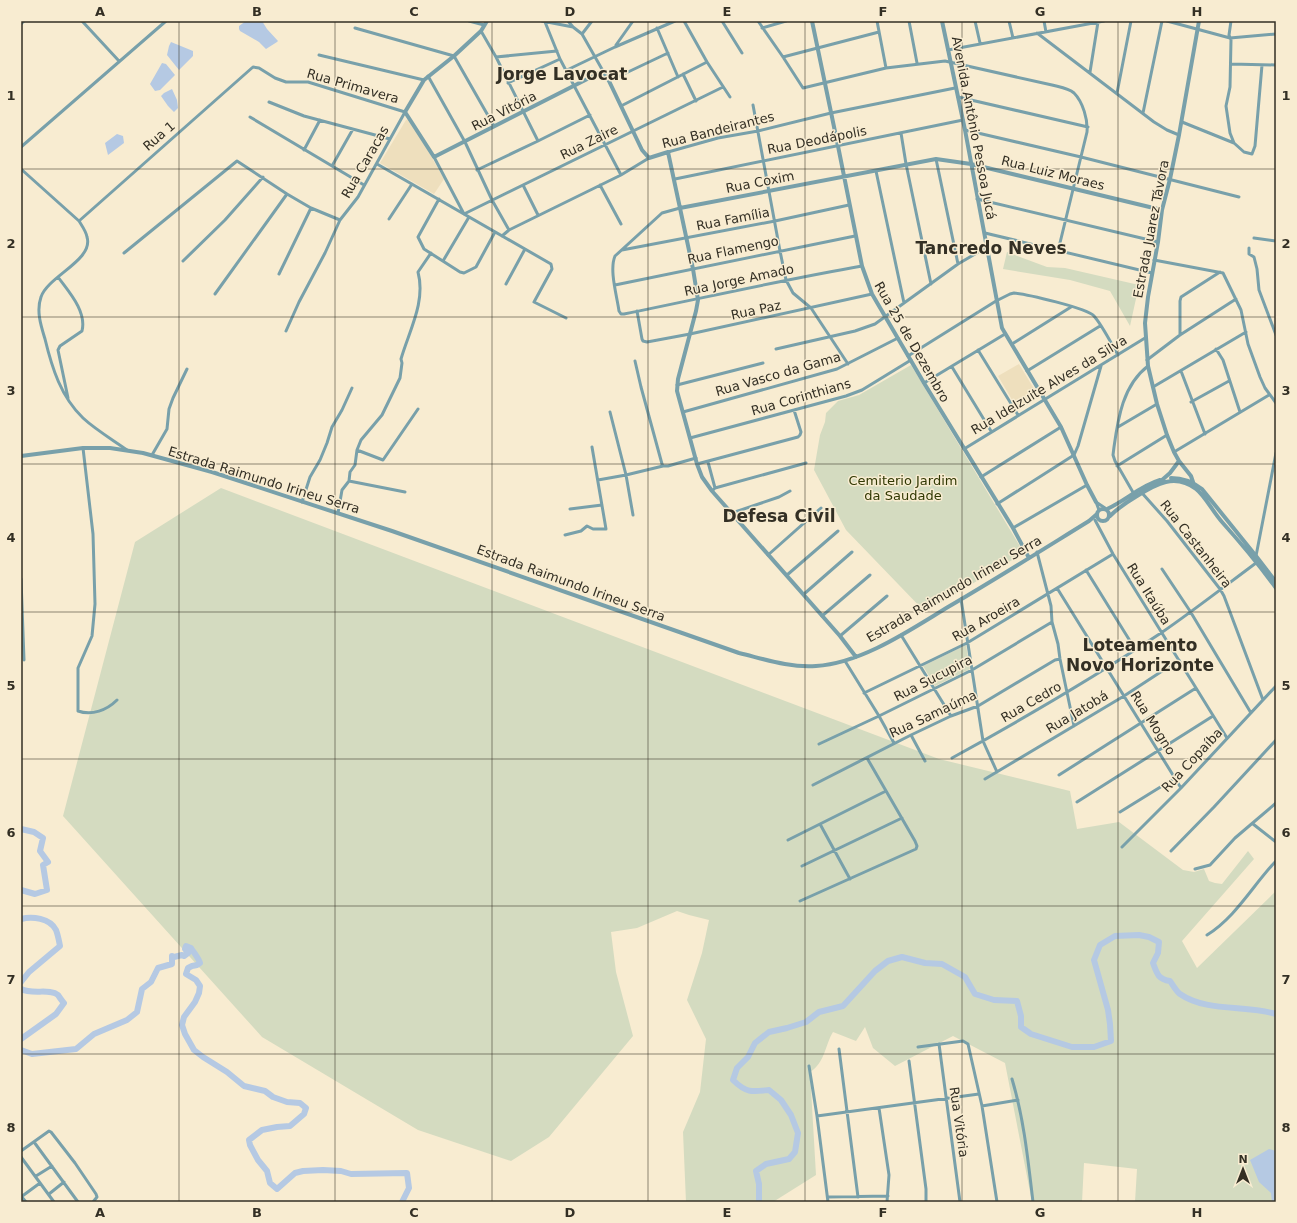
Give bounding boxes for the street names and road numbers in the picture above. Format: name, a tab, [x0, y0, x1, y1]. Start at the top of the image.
street label: Avenida Antônio Pessoa Jucá	[949, 35, 999, 221]
street label: Rua Primavera	[305, 66, 401, 106]
street label: Rua Vitória	[469, 88, 539, 134]
street label: Rua Bandeirantes	[660, 109, 776, 151]
street label: Rua 1	[140, 118, 178, 154]
street label: Rua Zaire	[558, 122, 620, 162]
street label: Rua Caracas	[338, 123, 392, 201]
street label: Rua Deodápolis	[766, 123, 868, 157]
street label: Rua Luiz Moraes	[1000, 153, 1106, 193]
street label: Estrada Juarez Távora	[1130, 159, 1172, 299]
street label: Rua Coxim	[725, 168, 795, 196]
street label: Rua Família	[695, 205, 771, 233]
street label: Rua Flamengo	[686, 233, 780, 267]
street label: Rua Jorge Amado	[683, 261, 795, 299]
street label: Rua 25 de Dezembro	[871, 279, 953, 405]
street label: Rua Paz	[730, 297, 783, 323]
street label: Rua Idelzuite Alves da Silva	[968, 332, 1130, 438]
street label: Rua Vasco da Gama	[714, 349, 842, 399]
street label: Rua Corinthians	[749, 376, 853, 418]
street label: Estrada Raimundo Irineu Serra	[166, 444, 362, 516]
street label: Rua Castanheira	[1157, 497, 1235, 591]
street label: Estrada Raimundo Irineu Serra	[864, 533, 1044, 645]
street label: Estrada Raimundo Irineu Serra	[475, 542, 667, 624]
street label: Rua Itaúba	[1124, 560, 1174, 628]
street label: Rua Aroeira	[950, 594, 1022, 644]
street label: Rua Sucupira	[891, 652, 975, 704]
street label: Rua Cedro	[998, 679, 1064, 725]
street label: Rua Samaúma	[887, 687, 979, 741]
street label: Rua Jatobá	[1043, 688, 1111, 736]
street label: Rua Mogno	[1127, 688, 1179, 758]
street label: Rua Copaíba	[1159, 725, 1225, 795]
street label: Rua Vitória	[947, 1086, 971, 1158]

